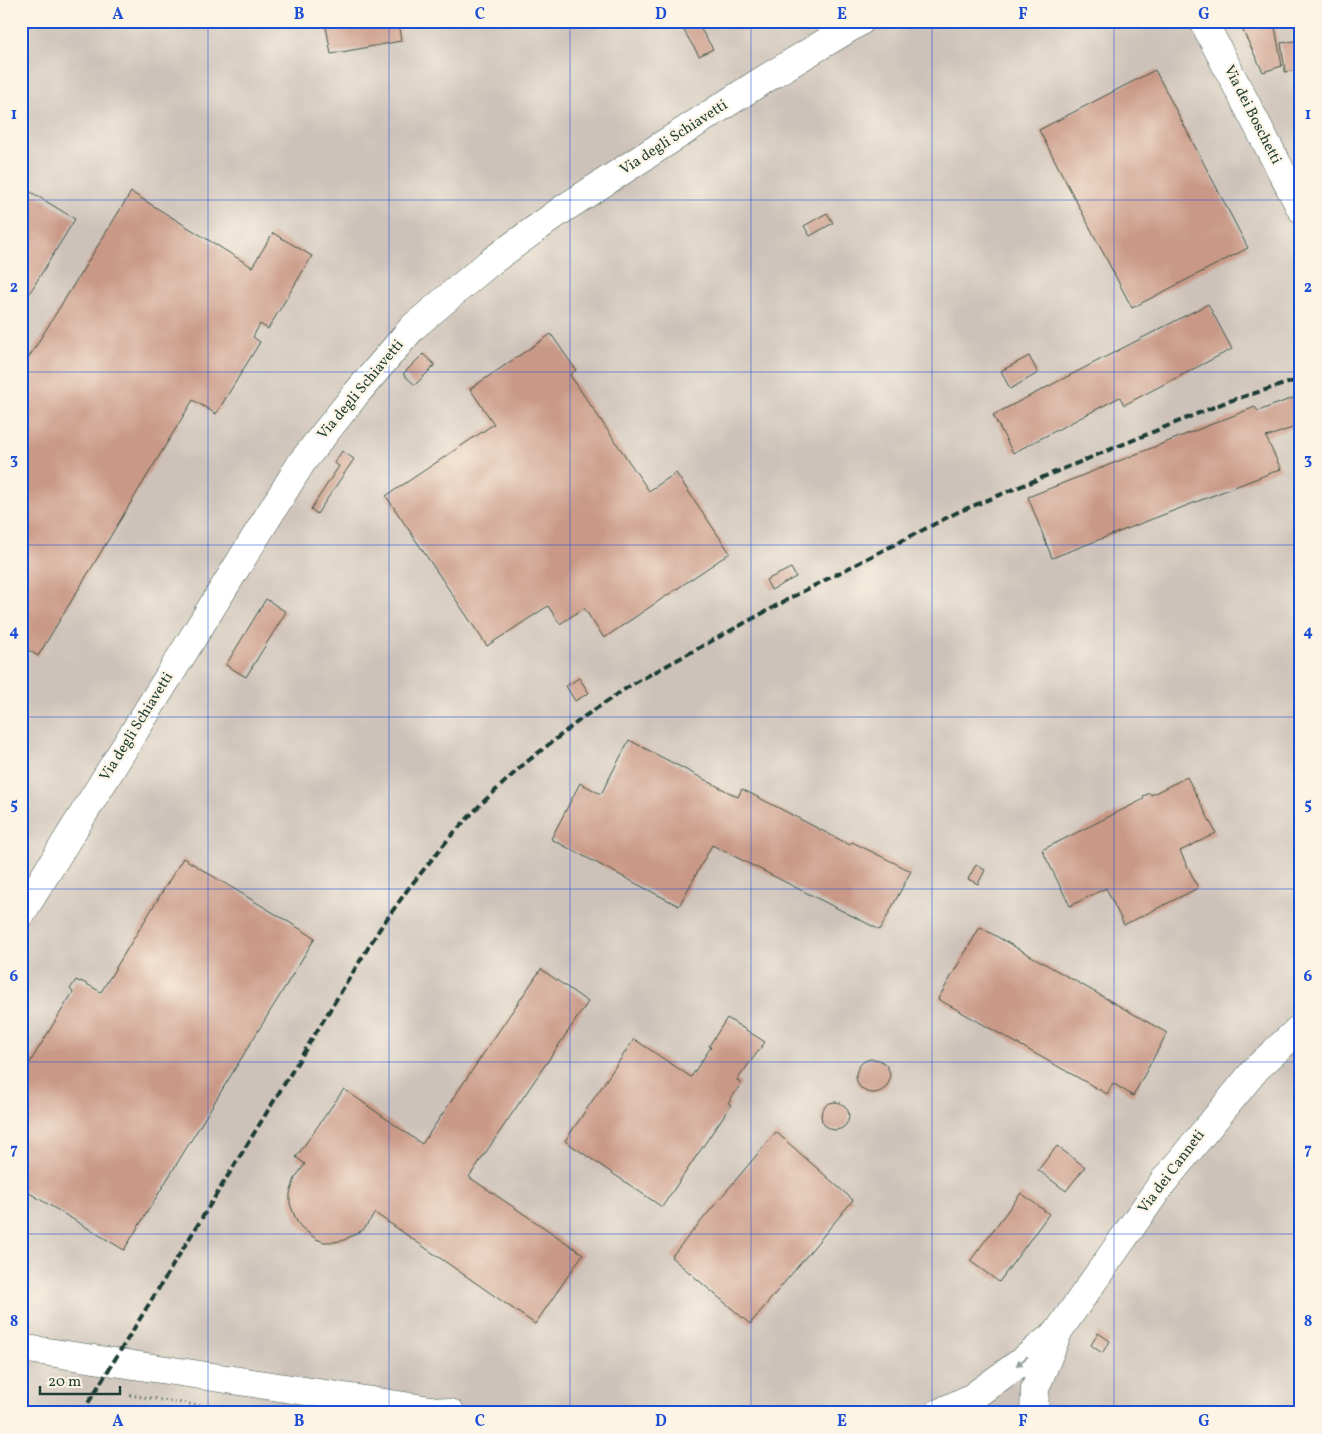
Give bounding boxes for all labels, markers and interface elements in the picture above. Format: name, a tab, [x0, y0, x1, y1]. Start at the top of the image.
text: A	[112, 4, 124, 26]
text: B	[294, 4, 305, 26]
text: C	[475, 4, 485, 26]
text: D	[655, 4, 667, 26]
text: E	[837, 4, 847, 26]
text: F	[1018, 4, 1028, 26]
text: G	[1198, 4, 1210, 26]
street label: Via dei Boschetti	[1218, 62, 1286, 168]
street label: Via degli Schiavetti	[616, 95, 732, 181]
text: 1	[11, 104, 17, 126]
text: 1	[1305, 104, 1311, 126]
text: 2	[10, 277, 18, 299]
text: 2	[1304, 277, 1312, 299]
street label: Via degli Schiavetti	[313, 336, 409, 444]
text: 3	[10, 449, 18, 471]
text: 3	[1304, 449, 1312, 471]
text: 4	[9, 621, 19, 643]
text: 4	[1303, 621, 1313, 643]
street label: Via degli Schiavetti	[95, 669, 179, 785]
text: 5	[10, 794, 18, 816]
text: 5	[1304, 794, 1312, 816]
text: 6	[10, 966, 19, 988]
text: 6	[1304, 966, 1313, 988]
street label: Via dei Canneti	[1134, 1126, 1210, 1218]
text: 7	[10, 1139, 18, 1161]
text: 7	[1304, 1139, 1312, 1161]
text: 8	[10, 1311, 18, 1333]
text: 8	[1304, 1311, 1312, 1333]
one-way arrow	[1016, 1356, 1029, 1367]
scale bar	[40, 1364, 120, 1396]
text: 20 m	[48, 1372, 81, 1393]
text: A	[112, 1411, 124, 1433]
text: B	[294, 1411, 305, 1433]
text: C	[475, 1411, 485, 1433]
text: D	[655, 1411, 667, 1433]
text: E	[837, 1411, 847, 1433]
text: F	[1018, 1411, 1028, 1433]
text: G	[1198, 1411, 1210, 1433]

